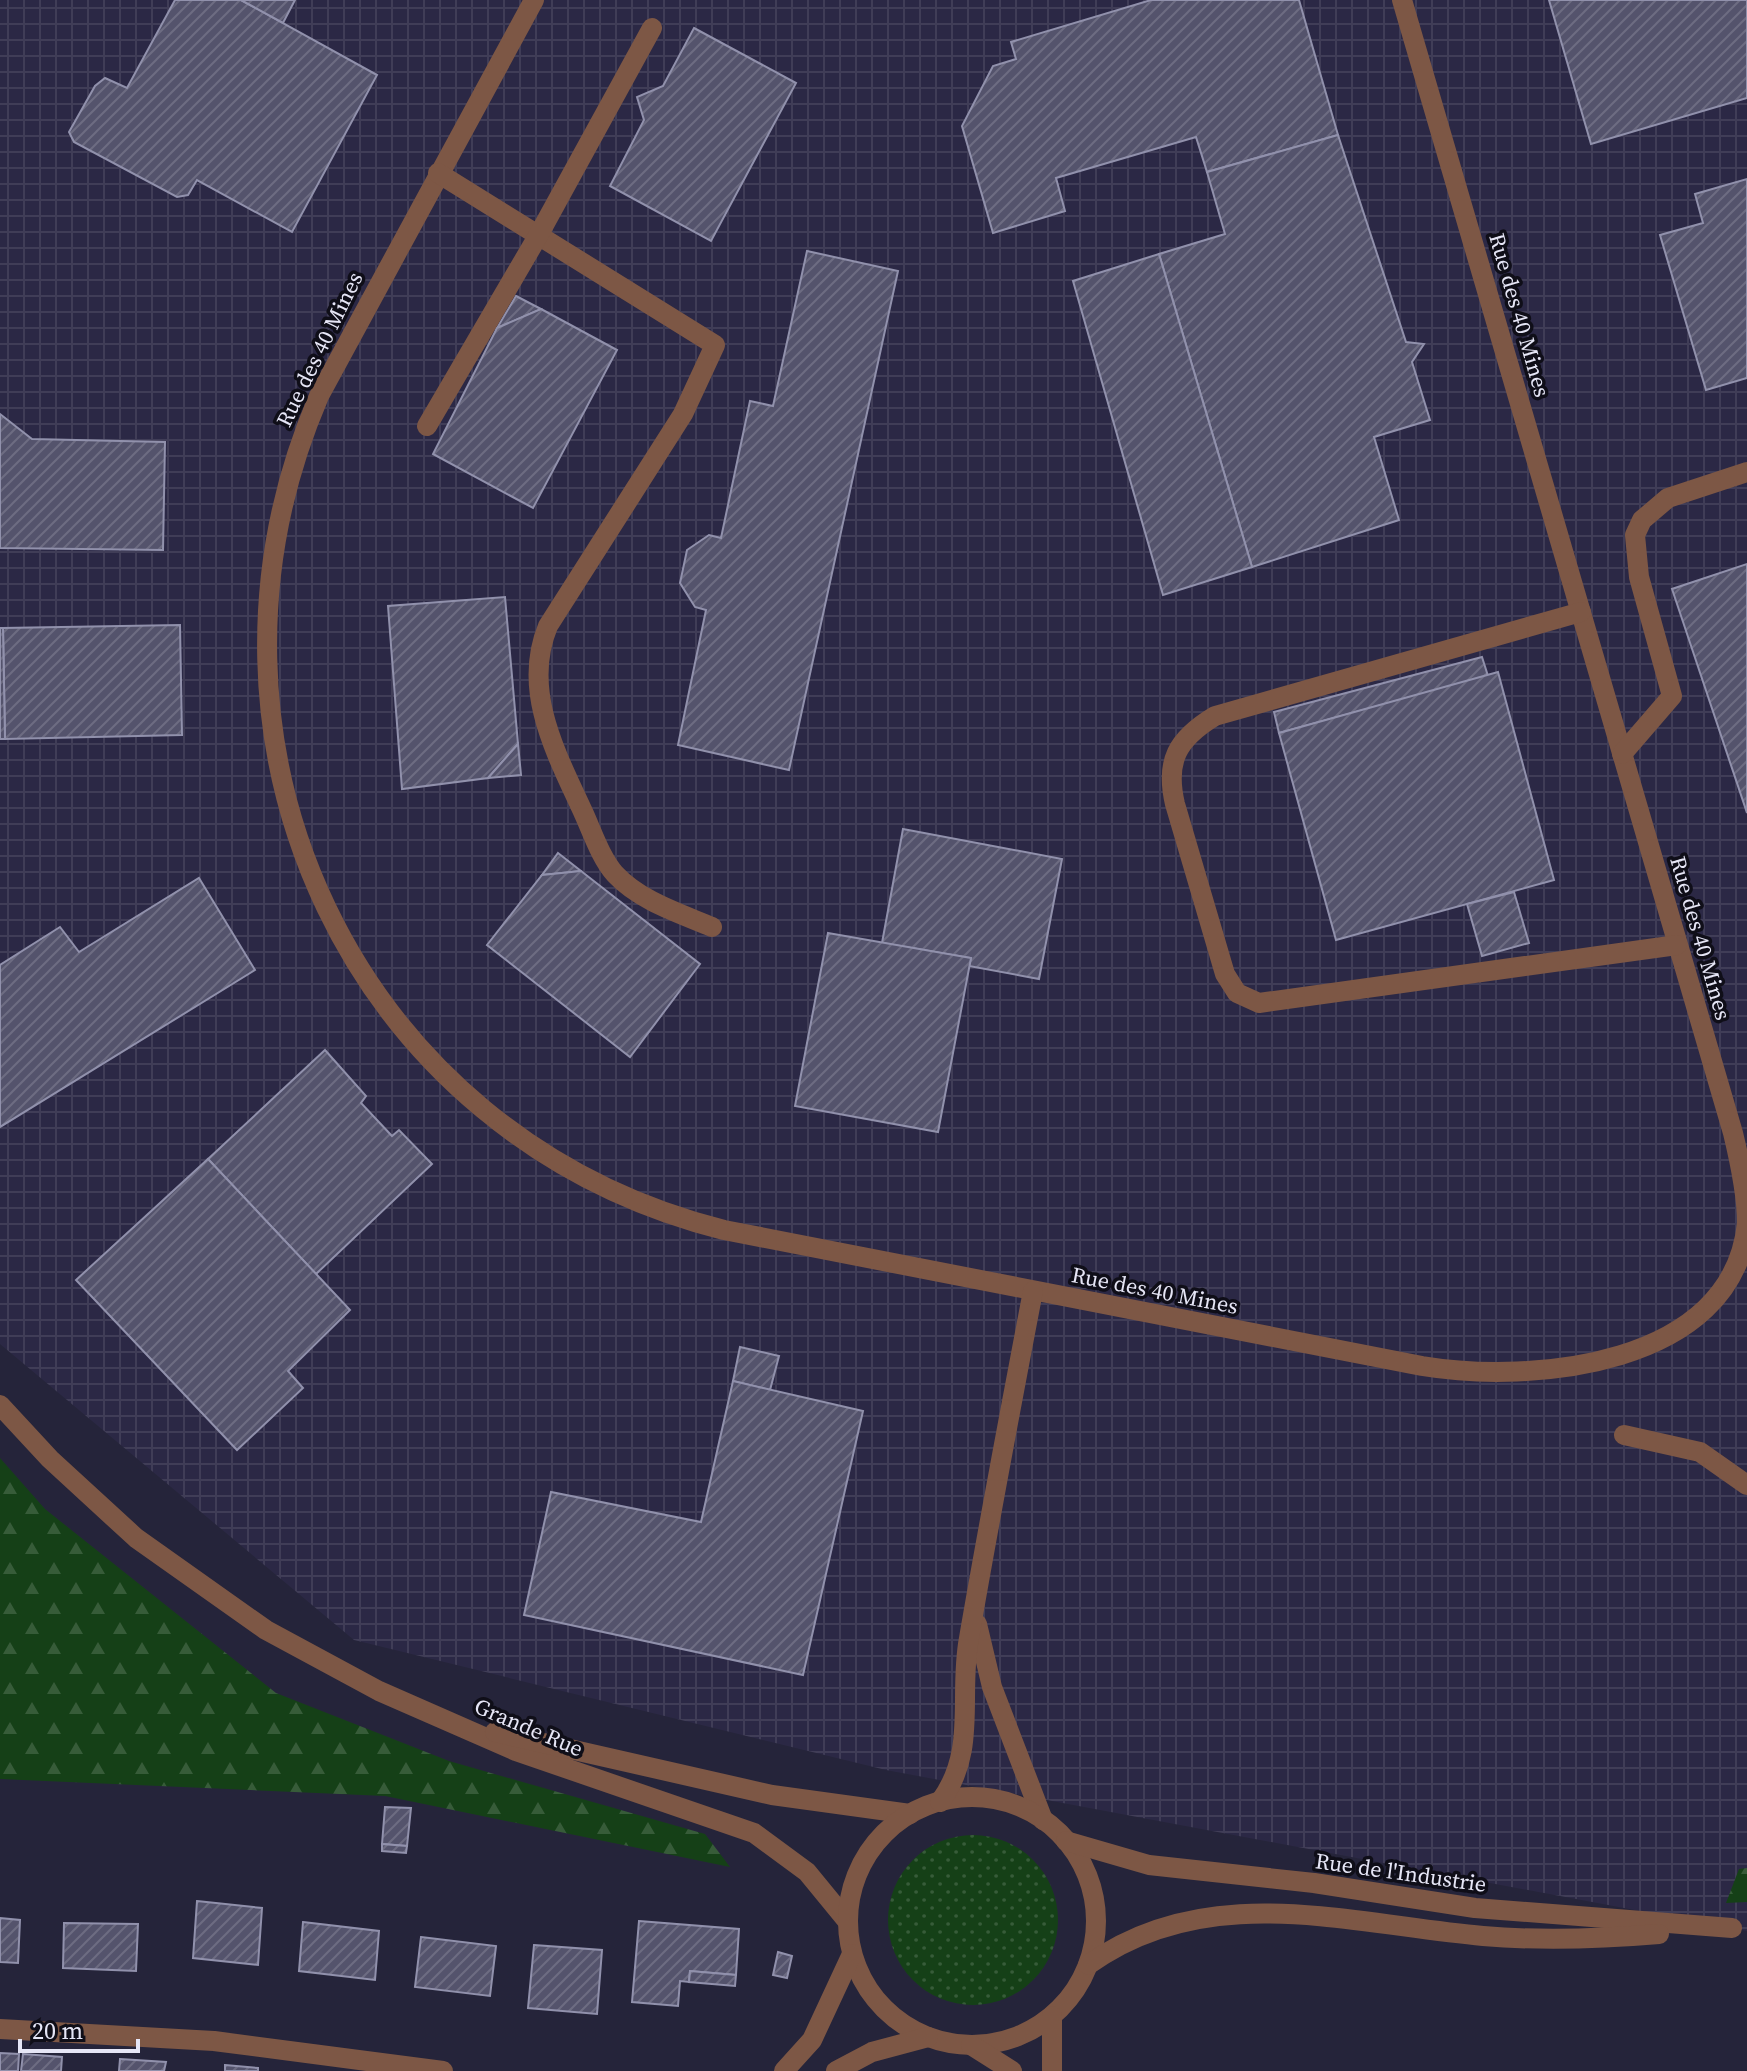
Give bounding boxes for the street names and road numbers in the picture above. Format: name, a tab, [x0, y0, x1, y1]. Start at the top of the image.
street label: Rue des 40 Mines	[1482, 230, 1558, 400]
street label: Rue des 40 Mines	[268, 266, 370, 432]
street label: Rue des 40 Mines	[1663, 853, 1739, 1023]
street label: Rue des 40 Mines	[1069, 1259, 1241, 1321]
street label: Grande Rue	[470, 1691, 588, 1763]
street label: Rue de l'Industrie	[1314, 1845, 1488, 1899]

